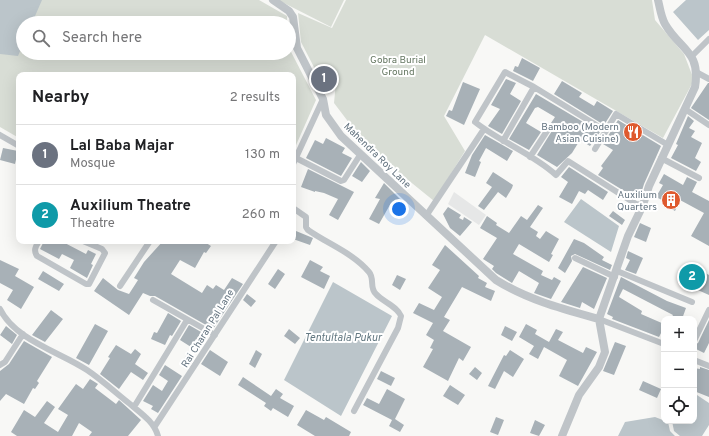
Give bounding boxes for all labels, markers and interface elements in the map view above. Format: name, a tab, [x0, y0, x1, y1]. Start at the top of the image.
search box	[16, 16, 296, 60]
icon: search	[30, 27, 52, 49]
text: Search here	[62, 29, 142, 48]
park label: Gobra Burial Ground	[370, 54, 426, 79]
pin: 1	[311, 64, 337, 94]
text: Nearby	[32, 87, 89, 109]
text: 2 results	[230, 90, 280, 106]
street label: Mahendra Roy Lane	[341, 121, 413, 192]
place label: Bamboo (Modern Asian Cuisine)	[541, 121, 619, 146]
restaurant icon: Bamboo (Modern Asian Cuisine)	[622, 121, 644, 143]
text: Lal Baba Majar	[70, 137, 174, 156]
text: 1	[42, 147, 48, 163]
text: 130 m	[245, 147, 280, 163]
text: Mosque	[70, 156, 115, 172]
place label: Auxilium Quarters	[617, 189, 657, 214]
building icon: Auxilium Quarters	[660, 189, 682, 211]
text: Auxilium Theatre	[70, 197, 191, 216]
your location	[389, 199, 409, 219]
text: 2	[41, 207, 49, 223]
text: 260 m	[242, 207, 280, 223]
text: Theatre	[70, 216, 115, 232]
pin: 2	[679, 262, 705, 292]
street label: Rai Charan Pal Lane	[179, 287, 238, 370]
map controls	[661, 316, 697, 424]
button: +	[661, 316, 697, 352]
water label: Tentultala Pukur	[304, 331, 382, 345]
button: −	[661, 352, 697, 388]
button: locate	[661, 388, 697, 424]

